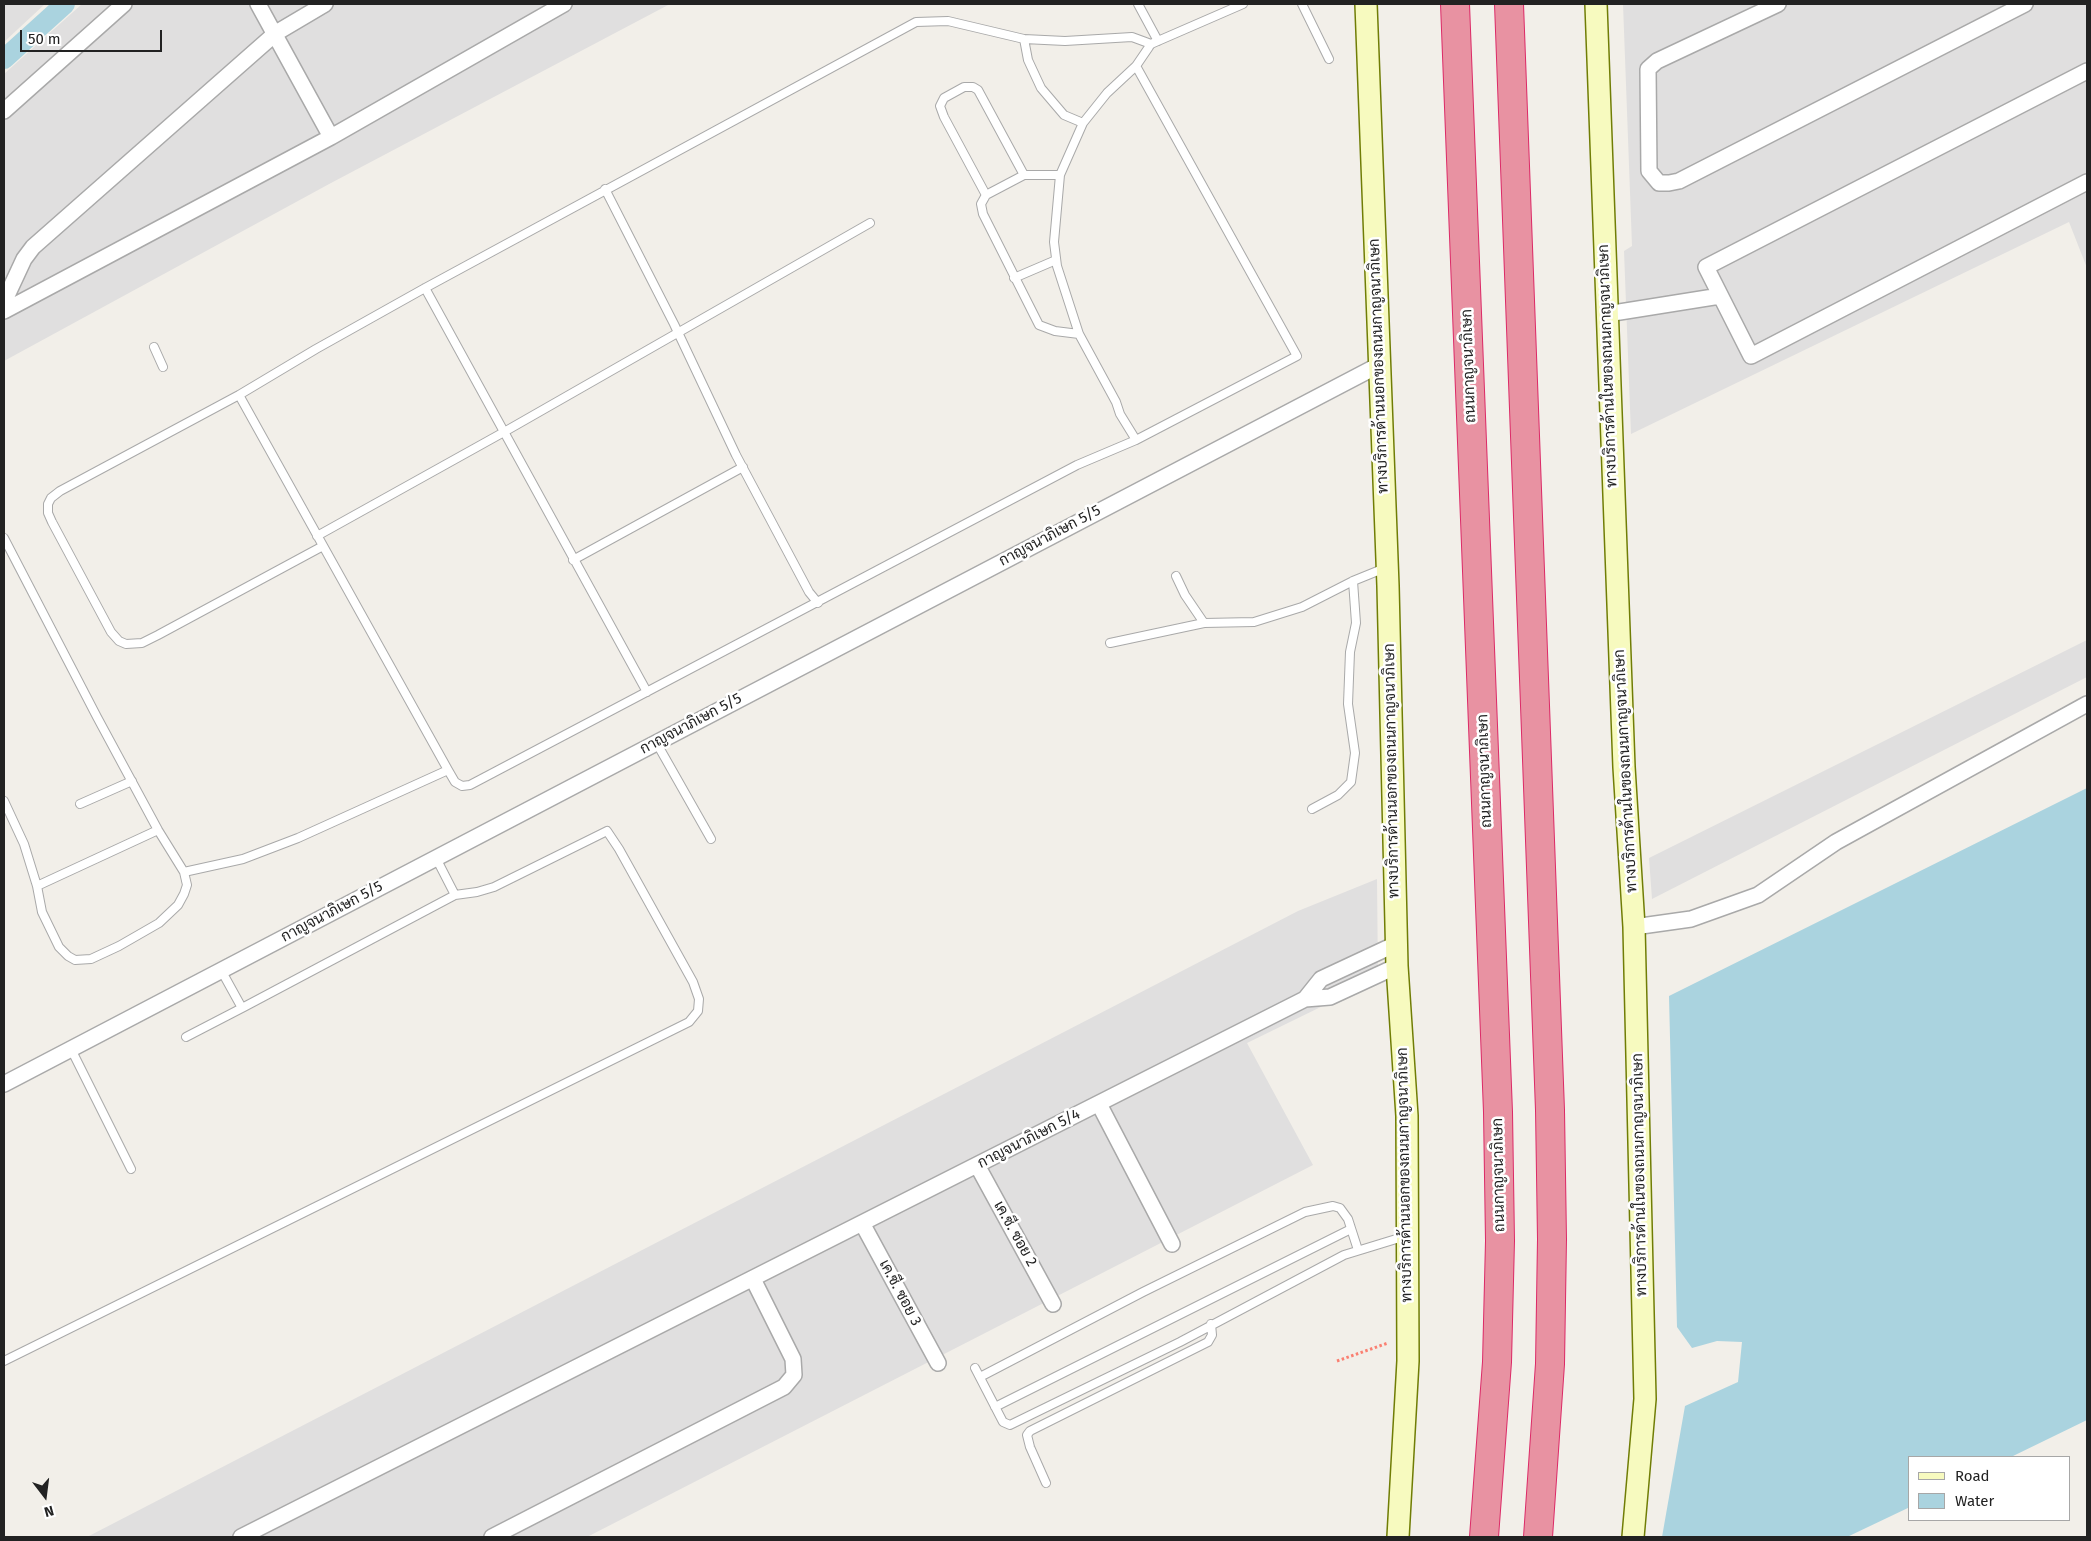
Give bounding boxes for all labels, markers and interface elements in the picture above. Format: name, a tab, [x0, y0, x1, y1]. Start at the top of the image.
scale bar	[22, 20, 165, 52]
text: 50 m	[28, 30, 61, 48]
street label: ทางบริการด้านนอกของถนนกาญจนาภิเษก	[1366, 238, 1392, 494]
street label: ทางบริการด้านในของถนนกาญจนาภิเษก	[1595, 244, 1621, 488]
street label: ถนนกาญจนาภิเษก	[1458, 309, 1480, 423]
street label: กาญจนาภิเษก 5/5	[996, 502, 1104, 570]
street label: ทางบริการด้านนอกของถนนกาญจนาภิเษก	[1381, 643, 1403, 899]
street label: ทางบริการด้านในของถนนกาญจนาภิเษก	[1611, 649, 1641, 893]
street label: กาญจนาภิเษก 5/5	[637, 690, 745, 758]
street label: ถนนกาญจนาภิเษก	[1474, 714, 1496, 828]
street label: กาญจนาภิเษก 5/5	[278, 878, 386, 946]
street label: ทางบริการด้านนอกของถนนกาญจนาภิเษก	[1394, 1047, 1416, 1303]
street label: ทางบริการด้านในของถนนกาญจนาภิเษก	[1629, 1053, 1651, 1297]
street label: กาญจนาภิเษก 5/4	[975, 1105, 1083, 1173]
street label: ถนนกาญจนาภิเษก	[1489, 1118, 1509, 1232]
street label: เค.ซี. ซอย 2	[990, 1198, 1040, 1270]
street label: เค.ซี. ซอย 3	[875, 1257, 925, 1329]
legend	[1908, 1456, 2071, 1521]
text: Road	[1955, 1467, 1990, 1485]
north arrow	[20, 1471, 70, 1521]
text: Water	[1955, 1492, 1994, 1510]
text: N	[42, 1502, 56, 1520]

